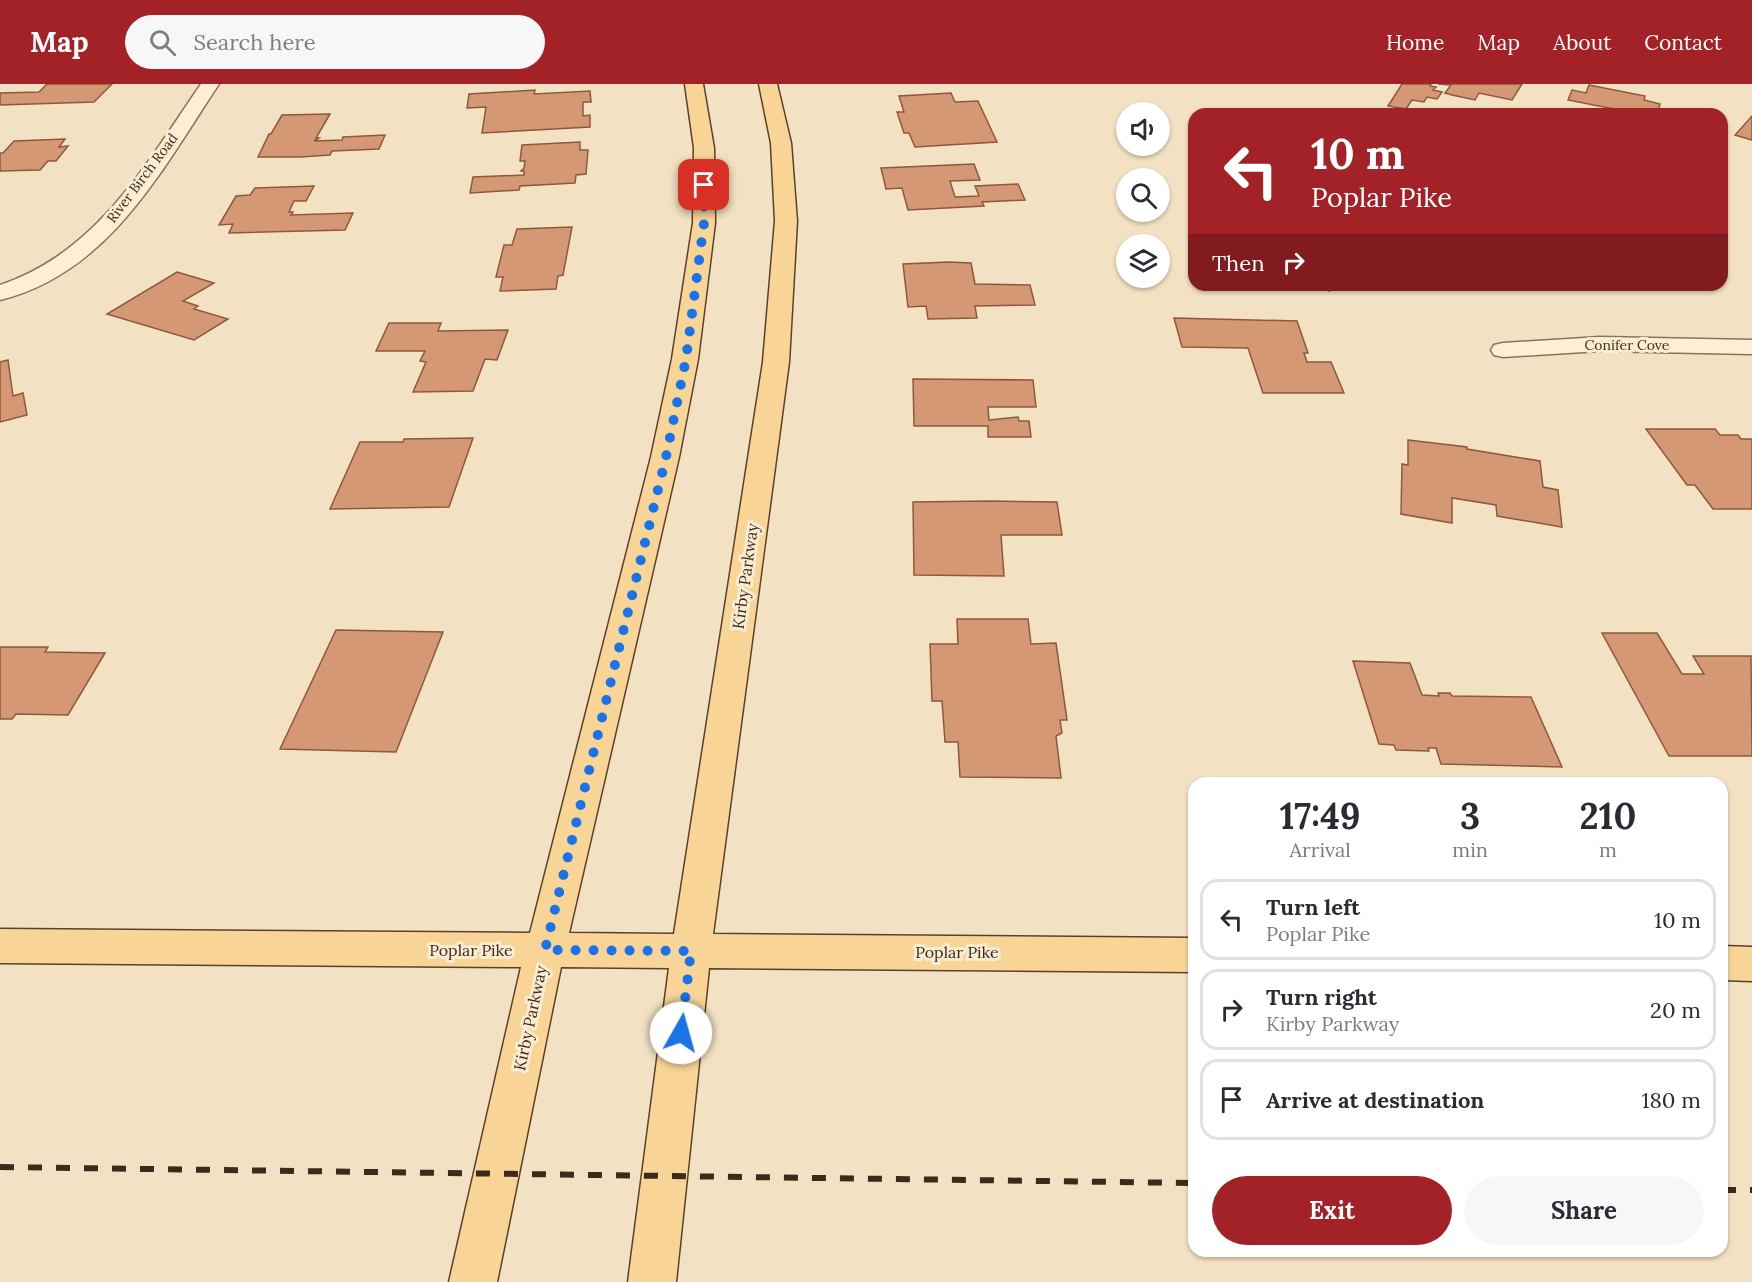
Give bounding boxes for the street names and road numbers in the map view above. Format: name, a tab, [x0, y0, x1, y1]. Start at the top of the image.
street label: River Birch Road	[102, 130, 182, 226]
street label: Conifer Cove	[1585, 336, 1670, 354]
street label: Kirby Parkway	[728, 521, 762, 630]
street label: Poplar Pike	[429, 940, 513, 960]
street label: Poplar Pike	[915, 942, 999, 962]
street label: Kirby Parkway	[509, 963, 551, 1072]

